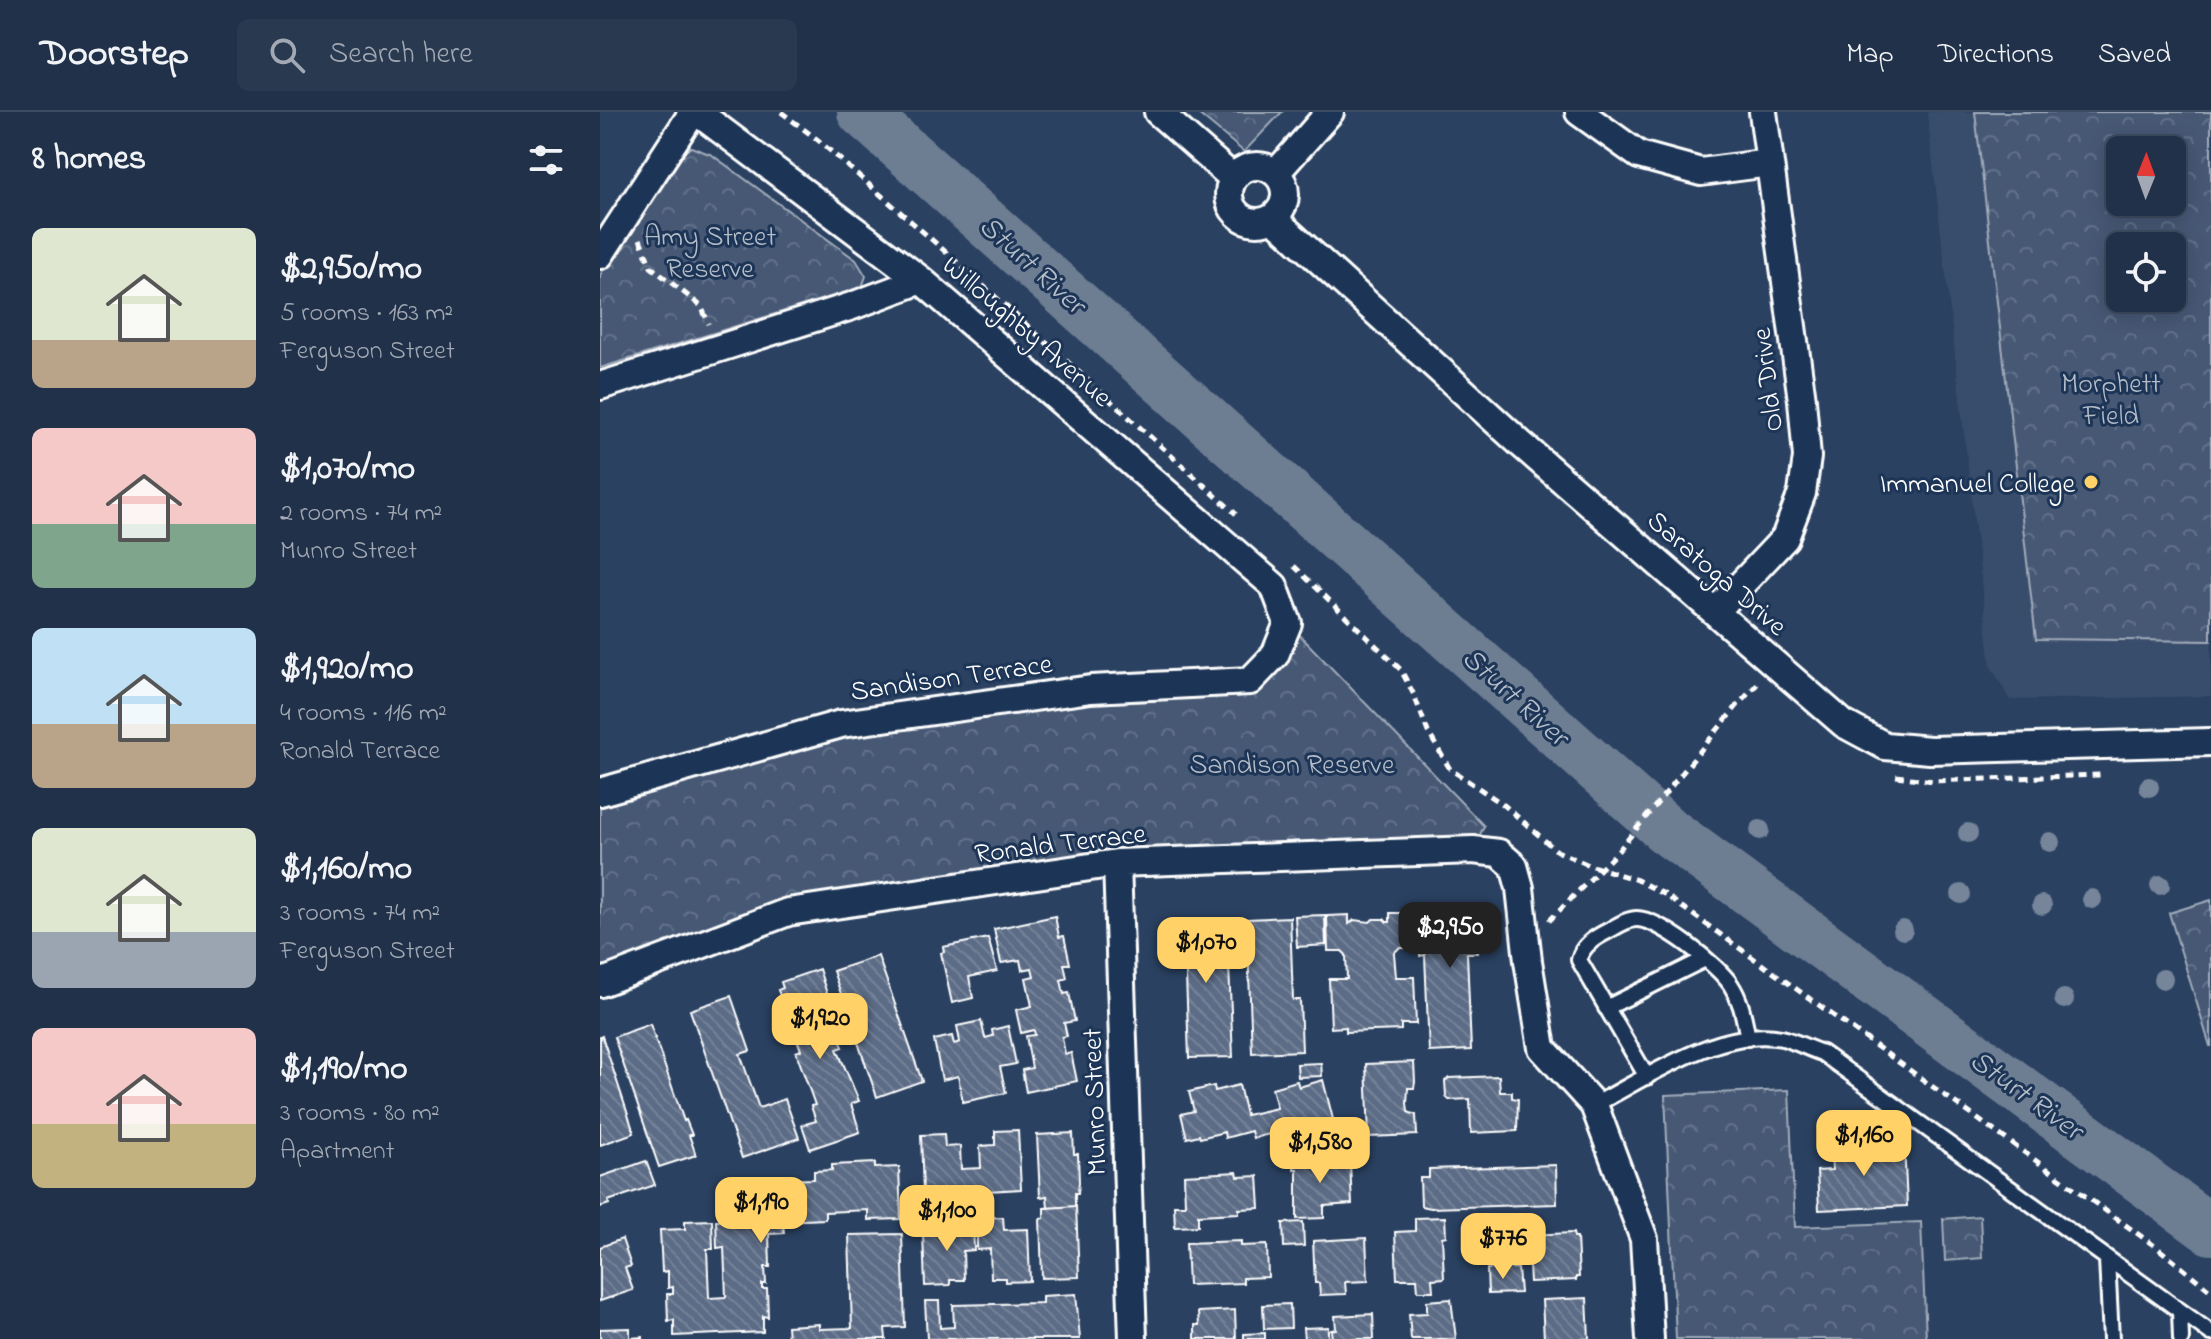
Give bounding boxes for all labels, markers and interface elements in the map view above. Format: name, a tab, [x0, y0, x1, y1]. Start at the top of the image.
search box	[237, 19, 797, 91]
text: Doorstep	[40, 27, 189, 83]
icon: search	[265, 33, 309, 77]
text: Search here	[329, 33, 473, 77]
text: Map	[1846, 35, 1894, 76]
text: Directions	[1938, 35, 2054, 76]
text: Saved	[2098, 35, 2171, 76]
text: 8 homes	[32, 135, 146, 185]
north arrow	[2106, 136, 2186, 216]
map controls	[2106, 136, 2186, 312]
icon: filters	[524, 138, 568, 182]
water label: Sturt River	[968, 206, 1097, 329]
park label: Amy Street Reserve	[644, 218, 776, 291]
button: locate	[2106, 232, 2186, 312]
text: $2,950/mo	[280, 245, 422, 295]
street label: Willoughby Avenue	[932, 247, 1120, 419]
icon: home	[96, 260, 192, 356]
text: 5 rooms · 163 m²	[280, 295, 453, 333]
street label: Old Drive	[1743, 325, 1796, 434]
text: Ferguson Street	[280, 333, 455, 371]
park label: Morphett Field	[2061, 365, 2161, 438]
text: $1,070/mo	[280, 445, 415, 495]
icon: home	[96, 460, 192, 556]
place label: Immanuel College	[1880, 465, 2075, 506]
marker: Immanuel College	[2082, 473, 2100, 491]
text: 2 rooms · 74 m²	[280, 495, 442, 533]
street label: Saratoga Drive	[1637, 502, 1795, 648]
text: Munro Street	[280, 533, 417, 571]
water label: Sturt River	[1451, 638, 1580, 761]
text: $1,920/mo	[280, 645, 414, 695]
street label: Sandison Terrace	[848, 645, 1055, 714]
icon: home	[96, 660, 192, 756]
text: 4 rooms · 116 m²	[280, 695, 447, 733]
text: Ronald Terrace	[280, 733, 440, 771]
park label: Sandison Reserve	[1190, 746, 1395, 787]
street label: Ronald Terrace	[972, 815, 1149, 876]
text: $1,160/mo	[280, 845, 412, 895]
icon: home	[96, 860, 192, 956]
text: 3 rooms · 74 m²	[280, 895, 440, 933]
pin: $2,950	[1385, 902, 1515, 970]
text: $2,950	[1416, 909, 1484, 947]
pin: $1,070	[1141, 917, 1271, 985]
text: $1,070	[1175, 924, 1237, 962]
text: Ferguson Street	[280, 933, 455, 971]
pin: $1,920	[755, 993, 885, 1061]
text: $1,920	[790, 1000, 850, 1038]
street label: Munro Street	[1073, 1027, 1120, 1176]
water label: Sturt River	[1960, 1040, 2094, 1155]
text: $1,190/mo	[280, 1045, 408, 1095]
icon: home	[96, 1060, 192, 1156]
text: 3 rooms · 80 m²	[280, 1095, 440, 1133]
pin: $1,160	[1799, 1110, 1929, 1178]
pin: $1,580	[1255, 1117, 1385, 1185]
text: $1,160	[1834, 1117, 1894, 1155]
text: $1,580	[1288, 1124, 1352, 1162]
text: Apartment	[280, 1133, 394, 1171]
pin: $1,190	[696, 1177, 826, 1245]
text: $1,190	[733, 1184, 789, 1222]
pin: $1,100	[882, 1185, 1012, 1253]
text: $1,100	[917, 1192, 977, 1230]
pin: $776	[1456, 1213, 1550, 1281]
text: $776	[1479, 1220, 1527, 1258]

